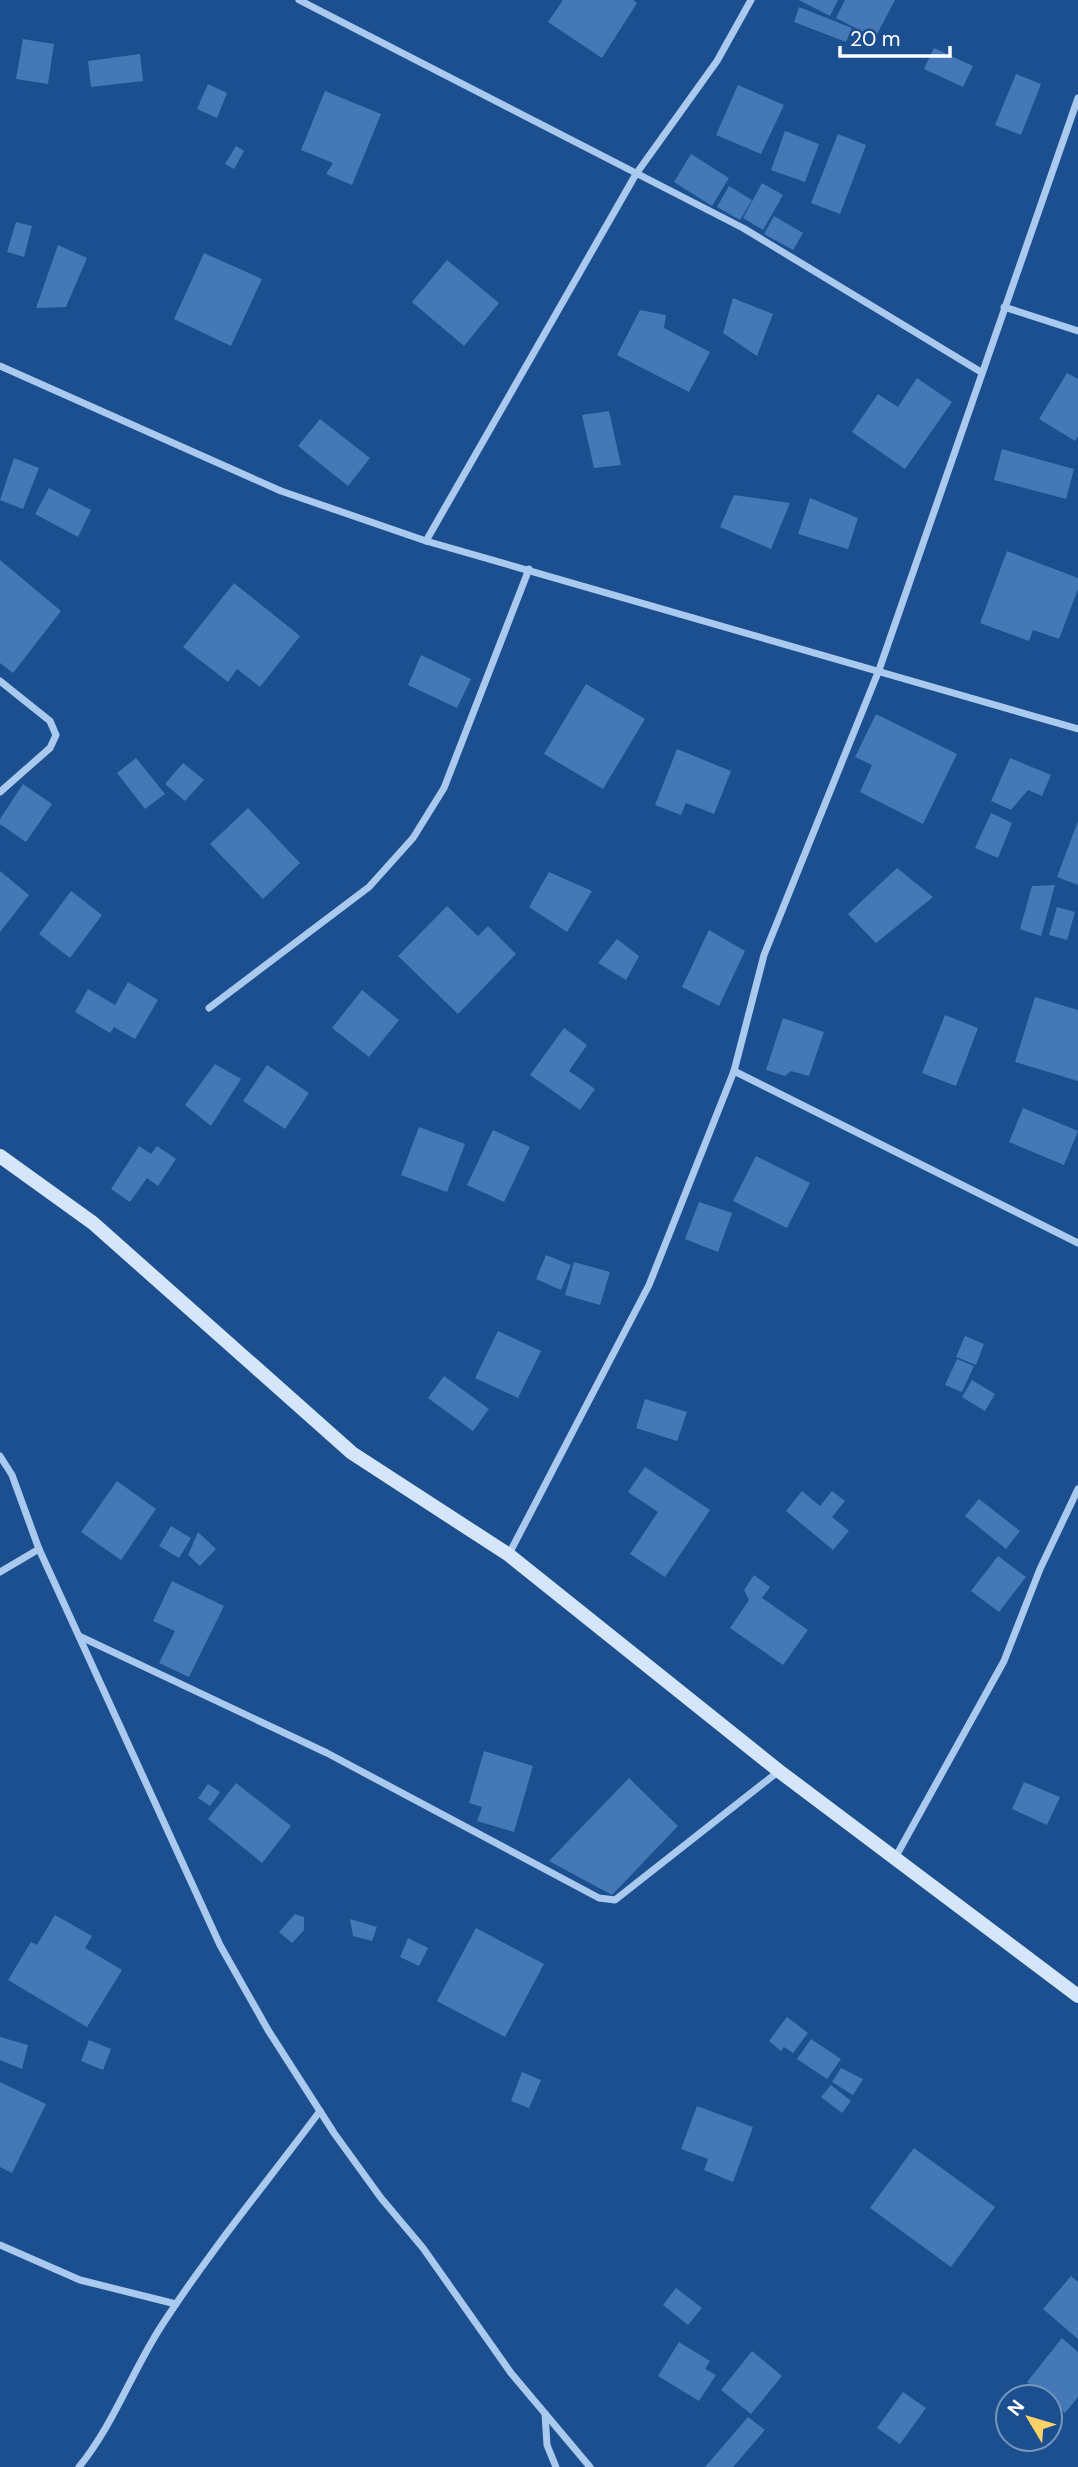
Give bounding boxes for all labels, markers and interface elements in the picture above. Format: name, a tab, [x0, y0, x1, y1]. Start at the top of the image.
scale bar	[840, 14, 950, 58]
text: 20 m	[850, 25, 901, 53]
north arrow	[994, 2383, 1064, 2453]
text: N	[1002, 2395, 1030, 2421]

